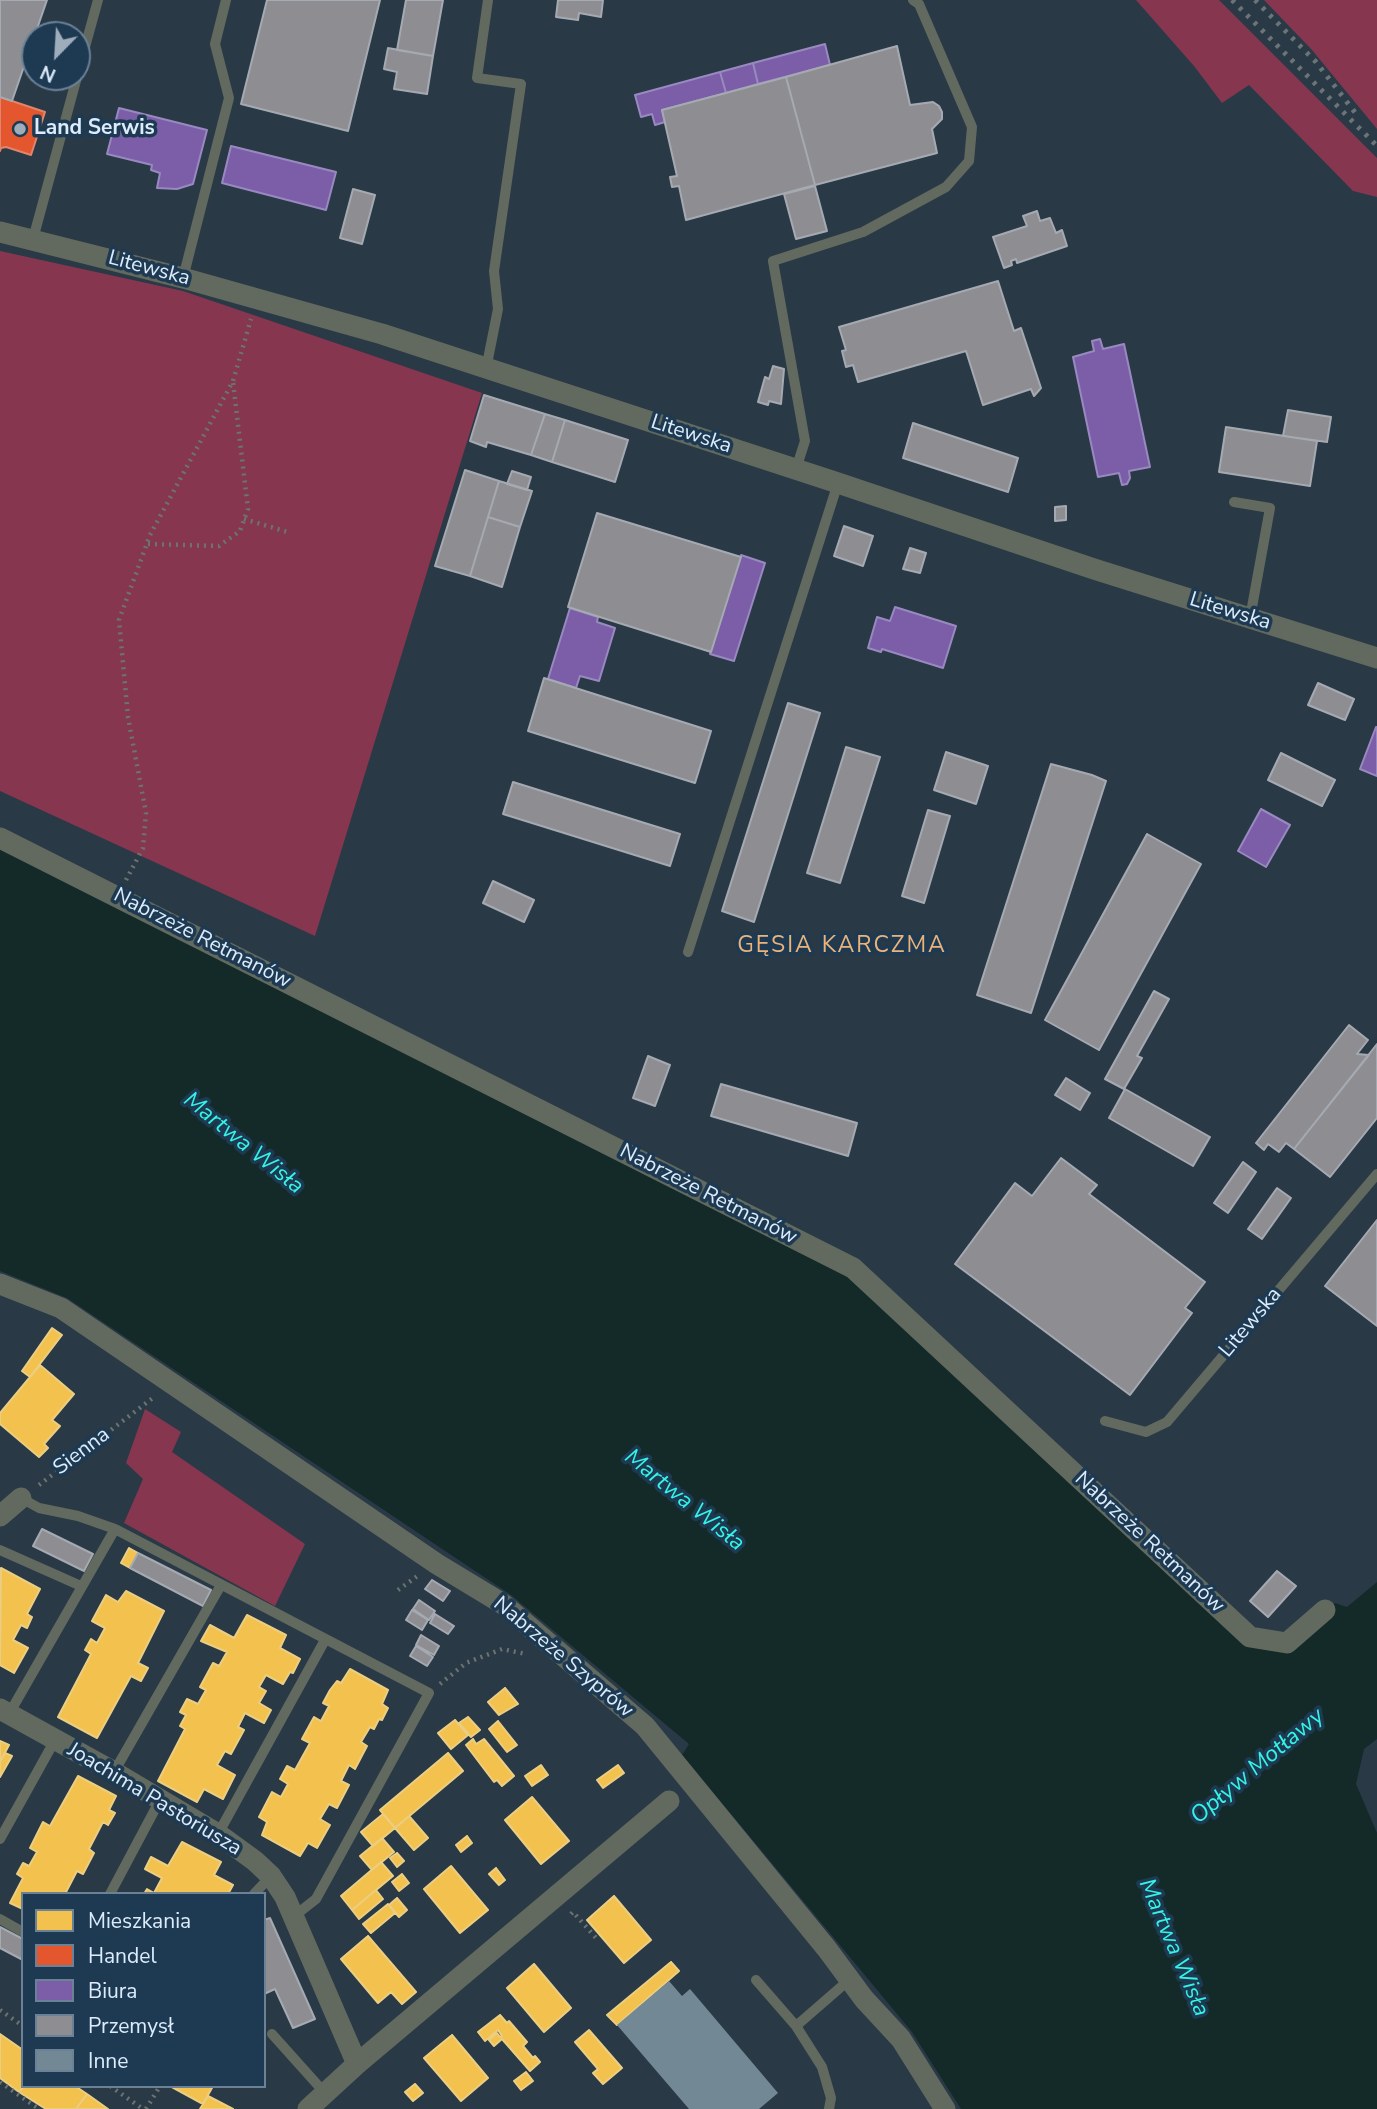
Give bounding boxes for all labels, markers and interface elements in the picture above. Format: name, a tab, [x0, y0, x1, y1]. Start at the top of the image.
north arrow	[21, 21, 91, 91]
text: N	[36, 59, 60, 88]
place label: Land Serwis	[34, 116, 155, 142]
marker: Land Serwis	[12, 121, 28, 137]
street label: Litewska	[105, 246, 193, 292]
street label: Litewska	[647, 410, 735, 460]
street label: Litewska	[1186, 588, 1274, 636]
street label: Nabrzeże Retmanów	[109, 883, 295, 995]
district label: GĘSIA KARCZMA	[739, 932, 945, 960]
water label: Martwa Wisła	[177, 1087, 309, 1201]
street label: Nabrzeże Retmanów	[615, 1139, 801, 1251]
street label: Litewska	[1214, 1283, 1288, 1363]
street label: Sienna	[49, 1423, 115, 1481]
water label: Martwa Wisła	[618, 1444, 750, 1558]
street label: Nabrzeże Retmanów	[1069, 1467, 1229, 1619]
street label: Nabrzeże Szyprów	[488, 1592, 638, 1724]
water label: Opływ Motławy	[1186, 1703, 1330, 1831]
street label: Joachima Pastoriusza	[62, 1738, 246, 1862]
water label: Martwa Wisła	[1132, 1875, 1214, 2021]
legend	[21, 1892, 266, 2088]
text: Mieszkania	[88, 1907, 191, 1935]
text: Handel	[88, 1942, 157, 1970]
text: Biura	[88, 1977, 137, 2005]
text: Przemysł	[88, 2012, 174, 2040]
text: Inne	[88, 2047, 128, 2075]

